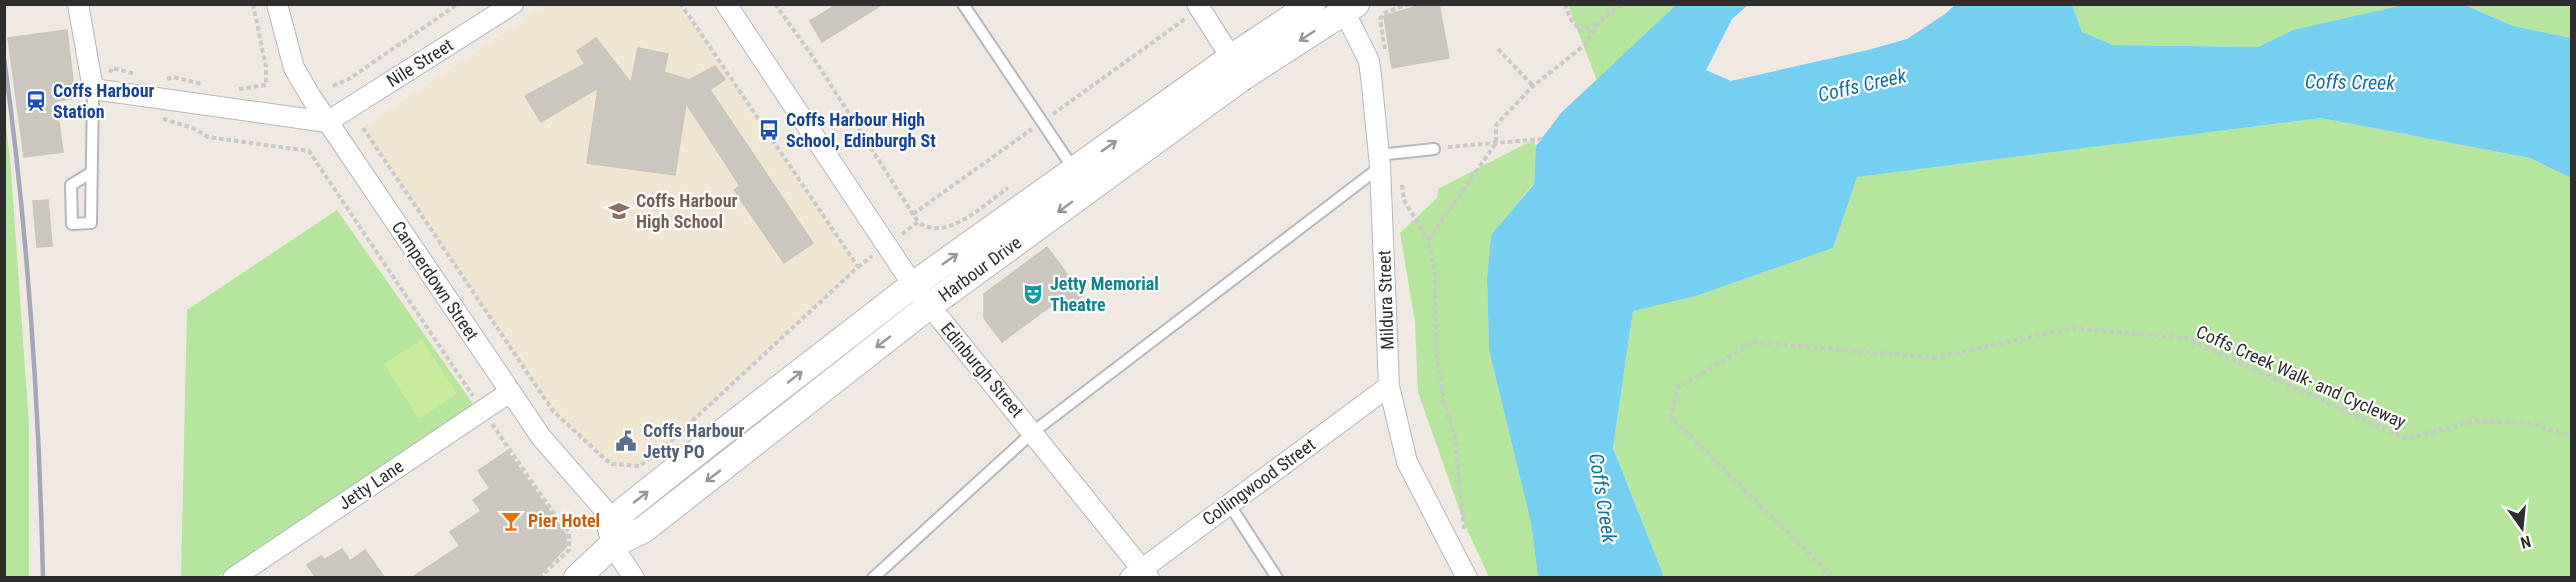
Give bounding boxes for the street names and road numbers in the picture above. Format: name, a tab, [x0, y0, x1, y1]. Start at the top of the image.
street label: Nile Street	[383, 34, 457, 91]
street label: Camperdown Street	[388, 217, 483, 345]
street label: Harbour Drive	[934, 231, 1025, 306]
street label: Mildura Street	[1373, 250, 1398, 350]
street label: Edinburgh Street	[937, 318, 1028, 421]
street label: Coffs Creek Walk- and Cycleway	[2193, 321, 2410, 433]
street label: Collingwood Street	[1198, 434, 1319, 530]
street label: Jetty Lane	[334, 455, 407, 514]

